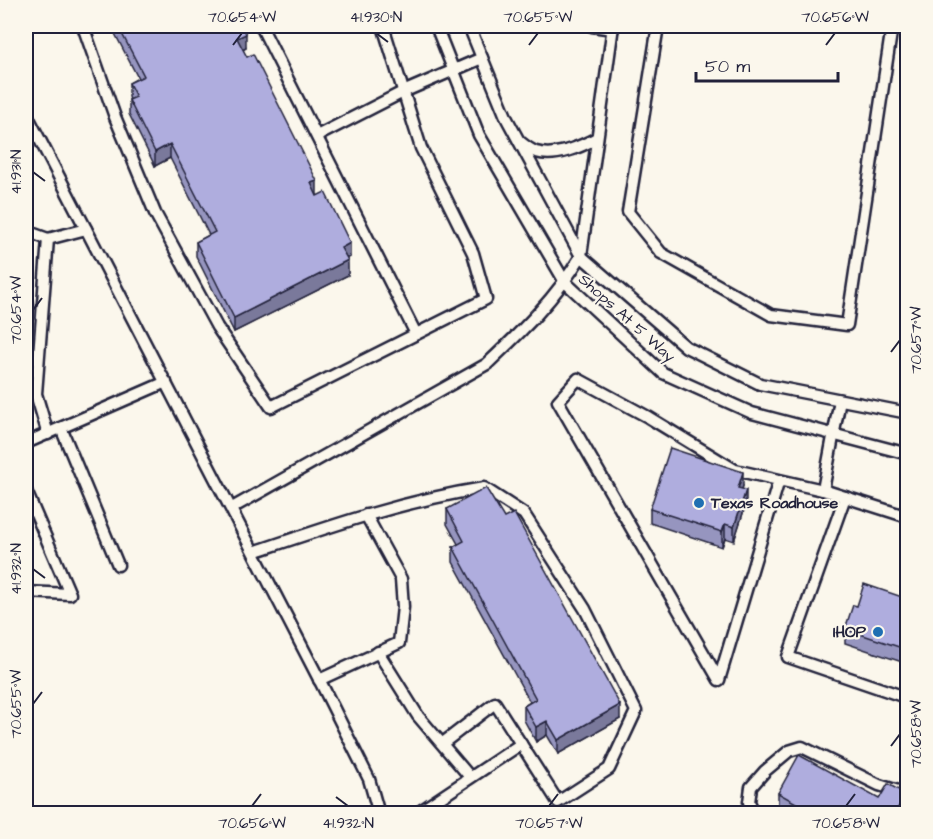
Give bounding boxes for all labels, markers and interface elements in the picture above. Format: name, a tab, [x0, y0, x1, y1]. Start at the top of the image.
text: 70.654°W	[208, 7, 276, 28]
text: 41.930°N	[350, 7, 402, 28]
text: 70.655°W	[504, 7, 572, 28]
text: 70.656°W	[801, 7, 869, 28]
scale bar	[696, 45, 838, 83]
text: 50 m	[705, 54, 750, 79]
text: 41.931°N	[6, 149, 27, 195]
street label: Shops At 5 Way	[573, 269, 680, 368]
text: 70.654°W	[6, 276, 27, 344]
text: 70.657°W	[906, 306, 927, 374]
place label: Texas Roadhouse	[710, 492, 839, 514]
marker: Texas Roadhouse	[692, 496, 706, 510]
text: 41.932°N	[6, 543, 27, 595]
place label: IHOP	[833, 621, 867, 643]
marker: IHOP	[871, 625, 885, 639]
text: 70.655°W	[6, 670, 27, 738]
text: 70.658°W	[906, 700, 927, 768]
text: 70.656°W	[218, 813, 286, 834]
text: 41.932°N	[322, 813, 374, 834]
text: 70.657°W	[515, 813, 583, 834]
text: 70.658°W	[812, 813, 880, 834]

